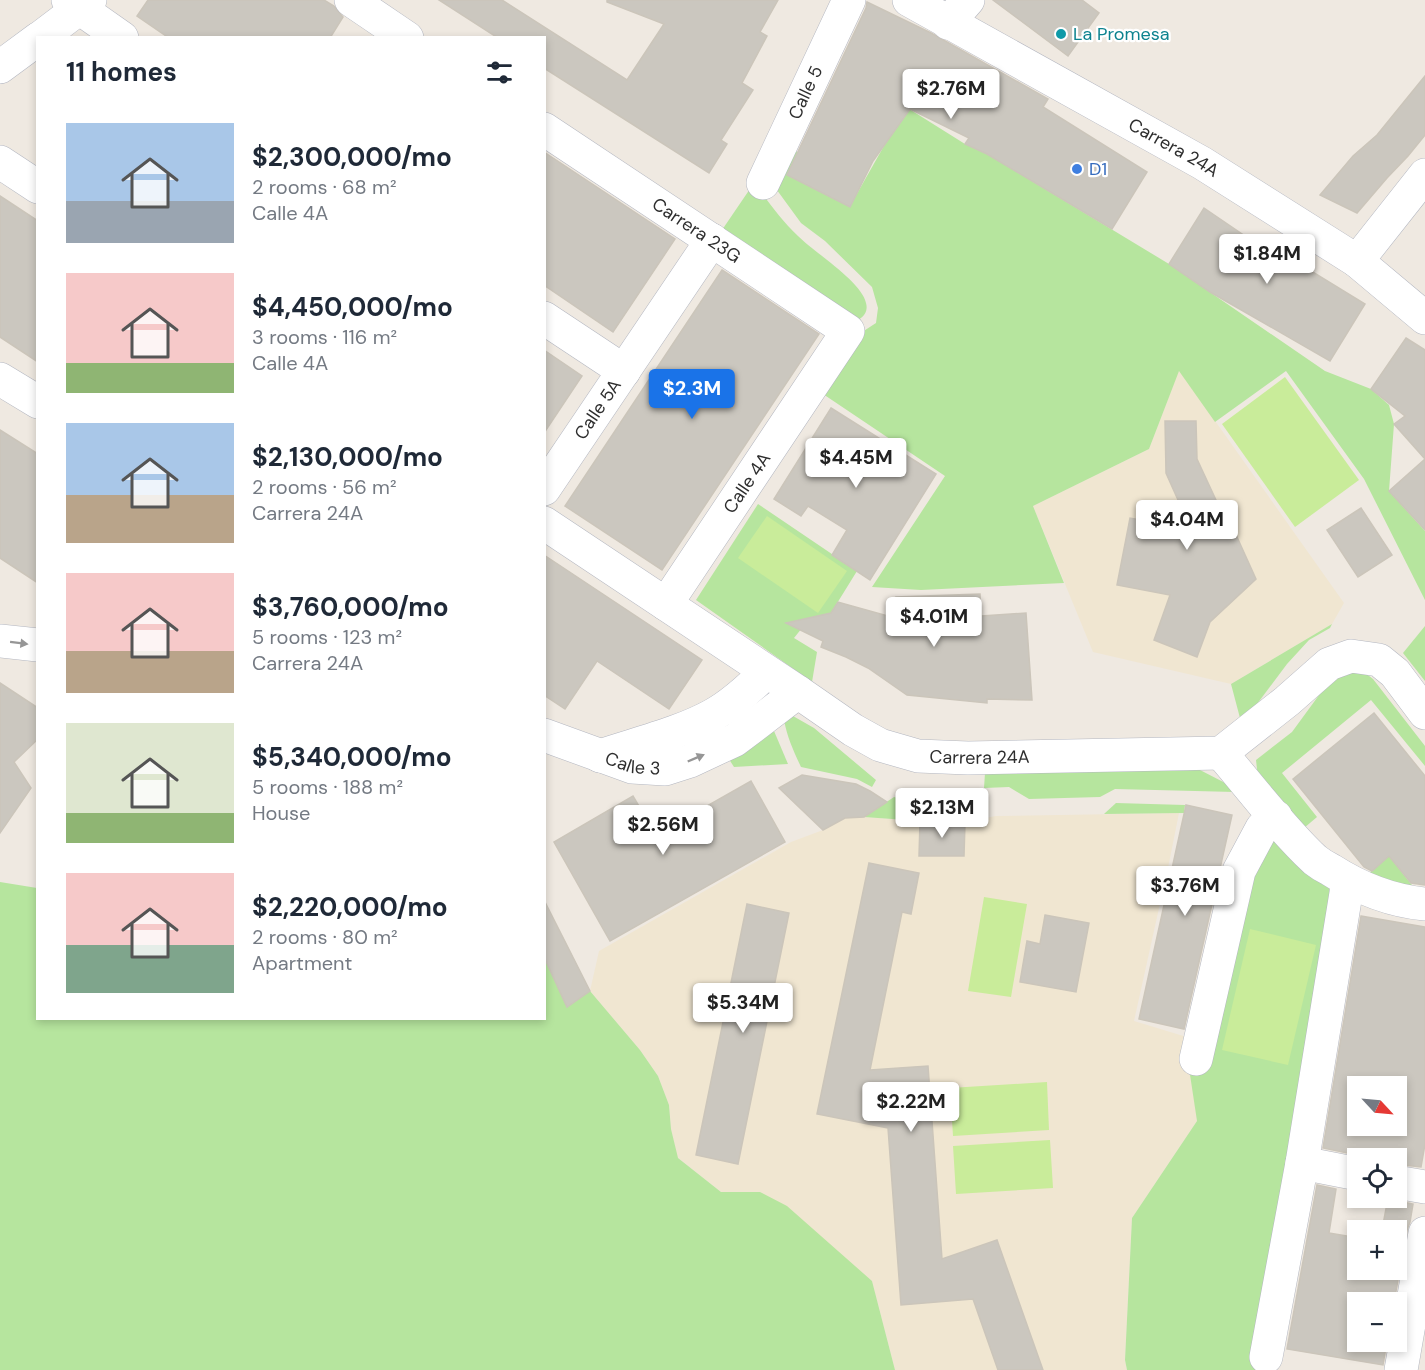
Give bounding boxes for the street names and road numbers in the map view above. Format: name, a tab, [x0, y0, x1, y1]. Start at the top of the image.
street label: Calle 5	[783, 62, 828, 123]
street label: Carrera 24A	[1124, 112, 1223, 183]
street label: Carrera 23G	[647, 192, 745, 268]
street label: Calle 5A	[569, 375, 627, 444]
street label: Calle 4A	[718, 448, 776, 518]
street label: Carrera 24A	[929, 744, 1030, 770]
street label: Calle 3	[602, 746, 661, 781]

